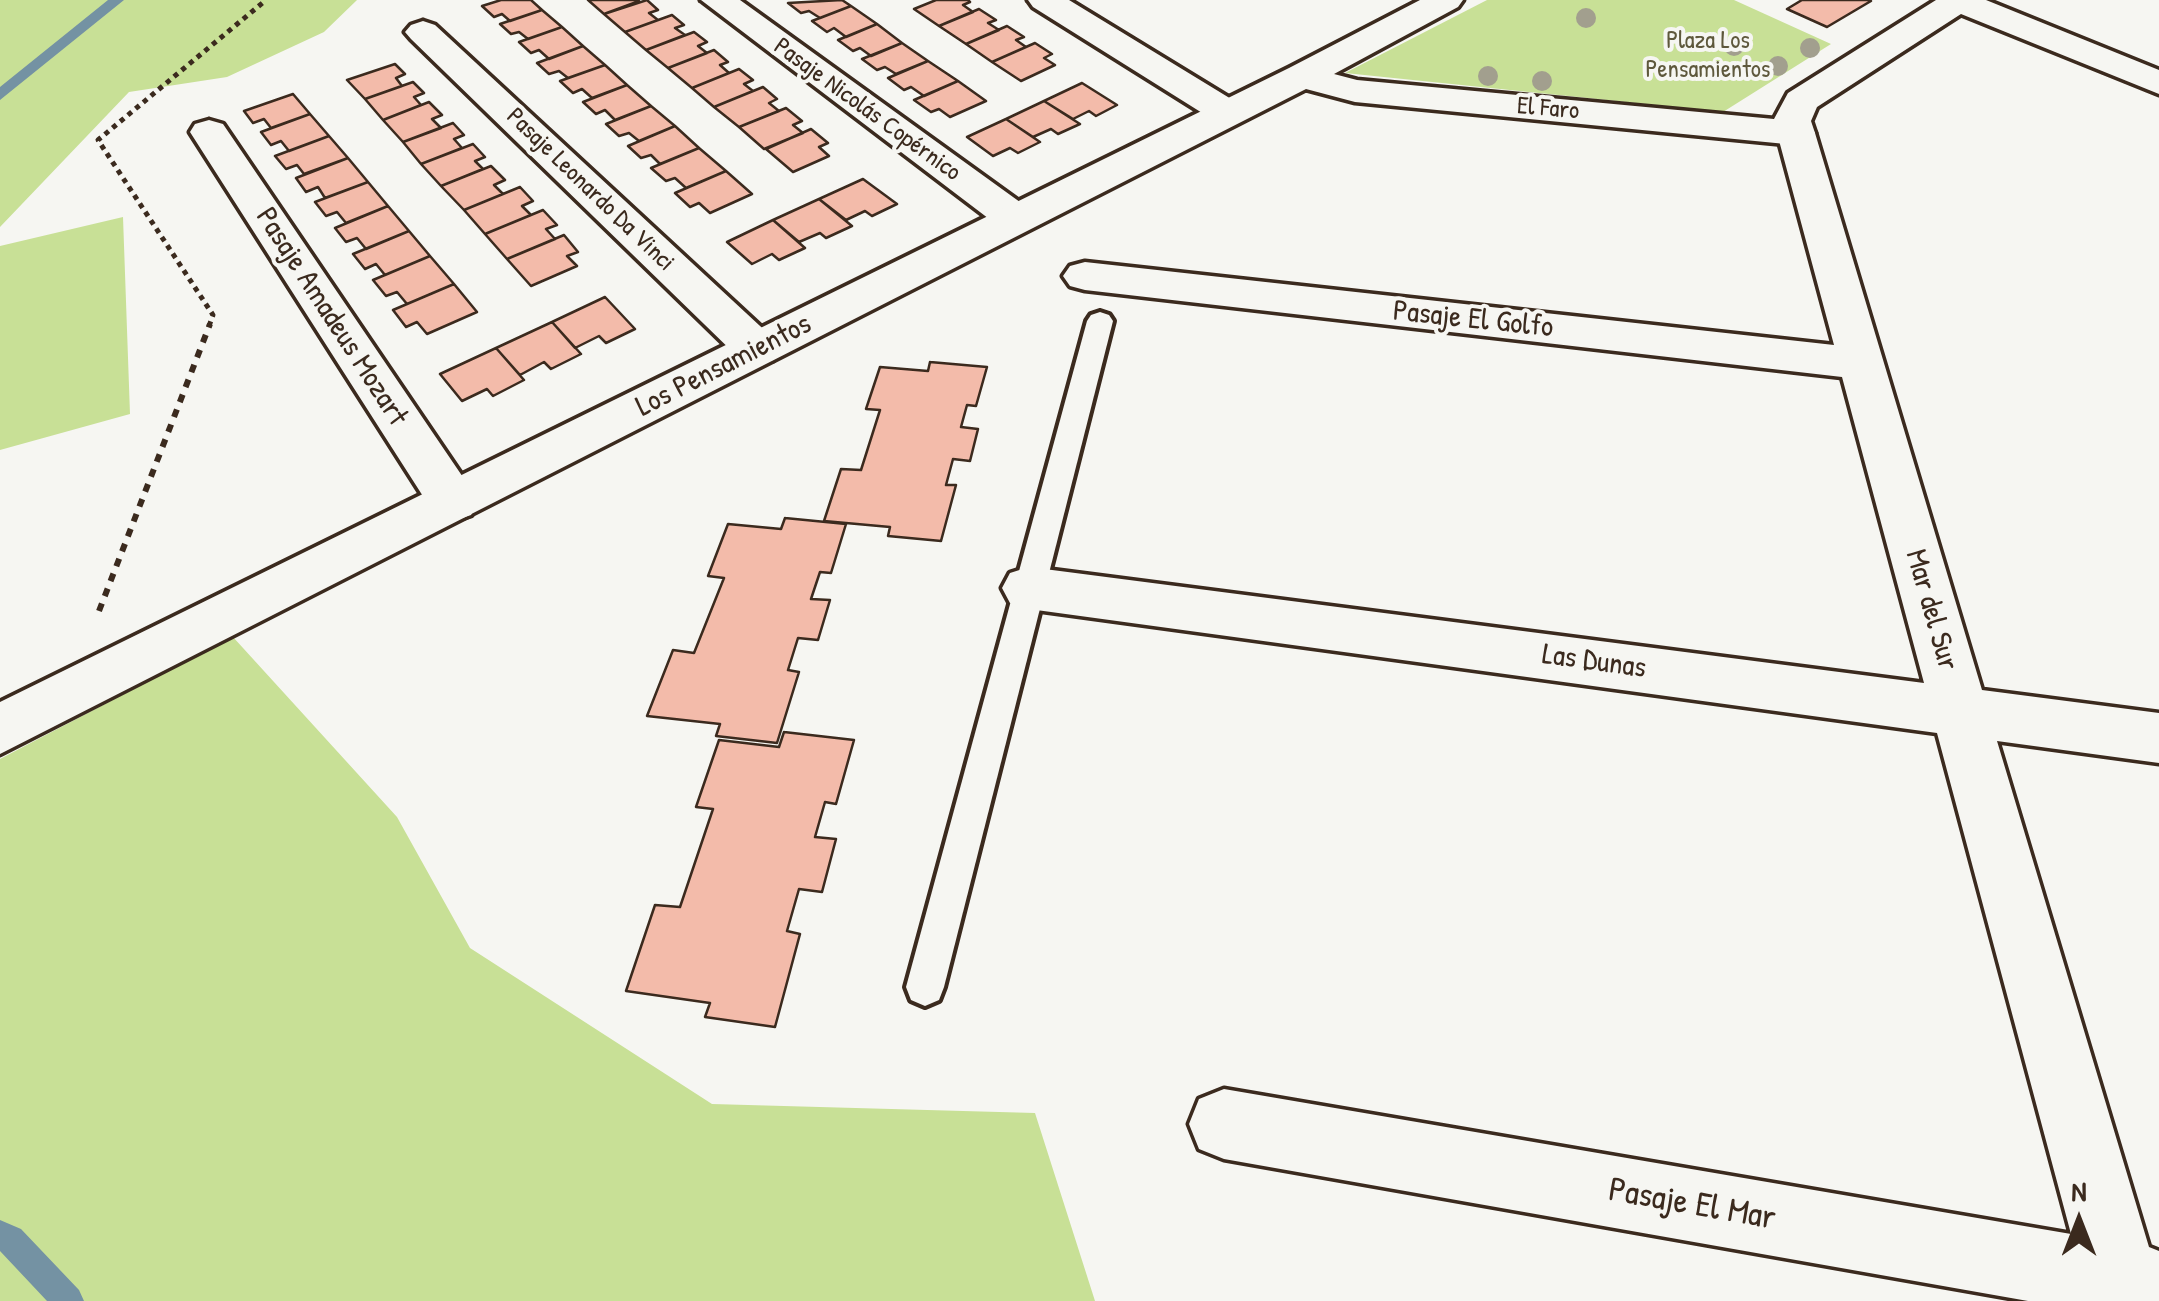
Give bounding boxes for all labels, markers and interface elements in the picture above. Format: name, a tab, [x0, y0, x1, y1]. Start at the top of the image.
park label: Plaza Los Pensamientos	[1646, 26, 1770, 85]
street label: Pasaje Nicolás Copérnico	[768, 32, 966, 188]
street label: El Faro	[1516, 91, 1580, 127]
street label: Pasaje Leonardo Da Vinci	[500, 102, 680, 278]
street label: Pasaje Amadeus Mozart	[247, 201, 415, 433]
street label: Pasaje El Golfo	[1391, 294, 1555, 346]
street label: Los Pensamientos	[631, 306, 817, 426]
street label: Mar del Sur	[1897, 545, 1965, 675]
street label: Las Dunas	[1540, 637, 1648, 687]
street label: Pasaje El Mar	[1605, 1170, 1779, 1240]
north arrow	[2029, 1171, 2129, 1271]
text: N	[2072, 1172, 2086, 1210]

